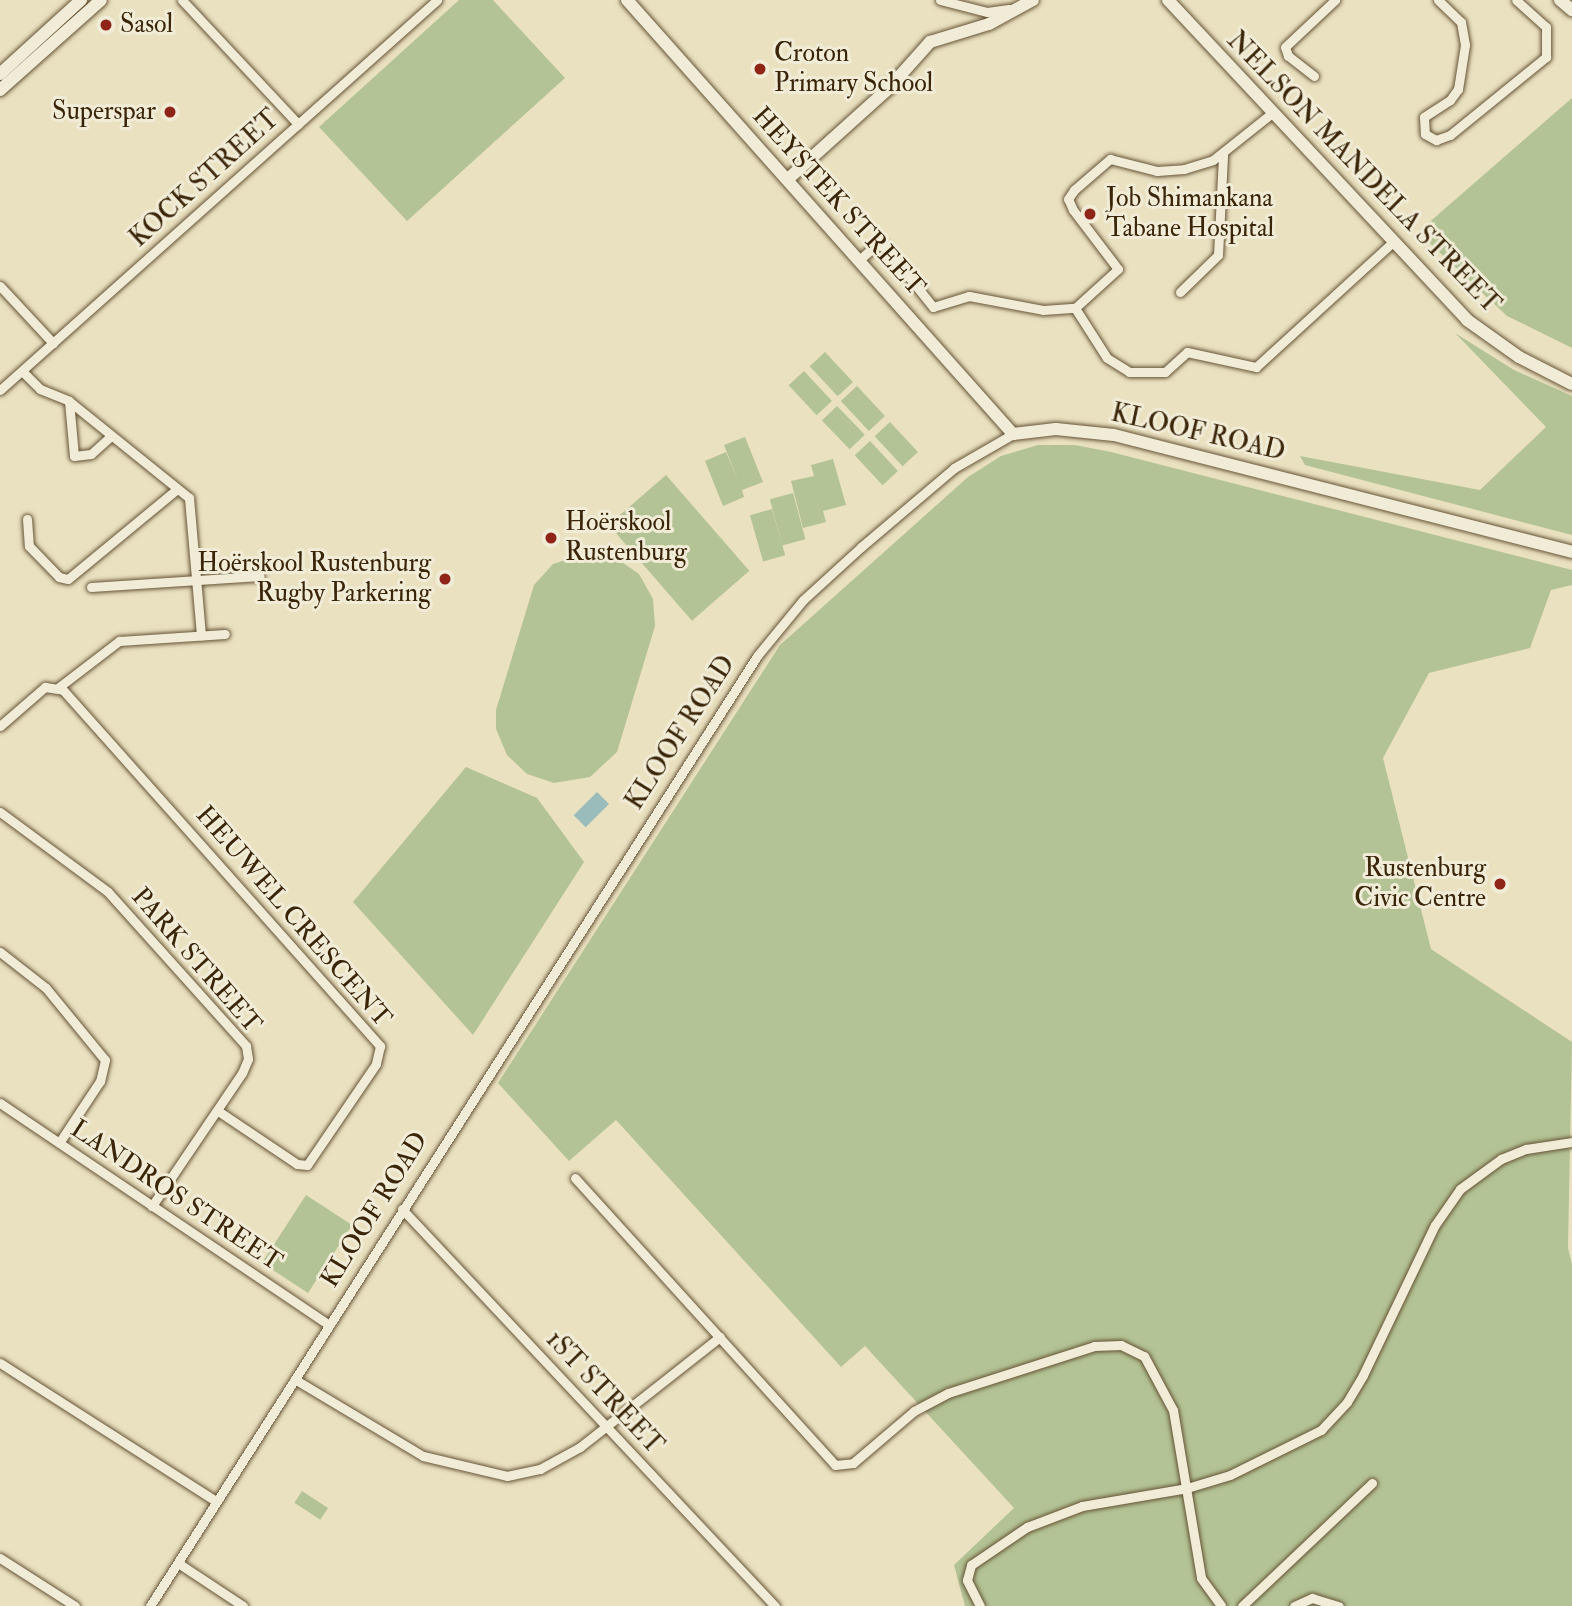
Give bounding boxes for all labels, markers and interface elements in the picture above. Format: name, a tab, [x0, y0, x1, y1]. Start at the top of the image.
place label: Sasol	[120, 9, 173, 41]
marker: Sasol	[98, 17, 114, 33]
street label: NELSON MANDELA STREET	[1220, 26, 1506, 320]
place label: Croton Primary School	[774, 38, 933, 100]
marker: Croton Primary School	[752, 61, 768, 77]
place label: Superspar	[52, 96, 156, 128]
street label: HEYSTEK STREET	[745, 101, 931, 303]
street label: KOCK STREET	[124, 104, 286, 254]
marker: Superspar	[162, 104, 178, 120]
place label: Job Shimankana Tabane Hospital	[1106, 183, 1274, 244]
marker: Job Shimankana Tabane Hospital	[1080, 204, 1100, 224]
street label: KLOOF ROAD	[1108, 398, 1288, 468]
place label: Hoërskool Rustenburg	[565, 507, 687, 568]
marker: Hoërskool Rustenburg	[543, 530, 559, 546]
place label: Hoërskool Rustenburg Rugby Parkering	[197, 548, 431, 610]
marker: Hoërskool Rustenburg Rugby Parkering	[437, 571, 453, 587]
street label: KLOOF ROAD	[620, 650, 742, 816]
street label: HEUWEL CRESCENT	[189, 800, 397, 1034]
place label: Rustenburg Civic Centre	[1354, 853, 1486, 914]
marker: Rustenburg Civic Centre	[1492, 876, 1508, 892]
street label: PARK STREET	[124, 882, 268, 1040]
street label: LANDROS STREET	[64, 1114, 288, 1278]
street label: KLOOF ROAD	[315, 1126, 435, 1294]
street label: 1ST STREET	[539, 1325, 669, 1461]

